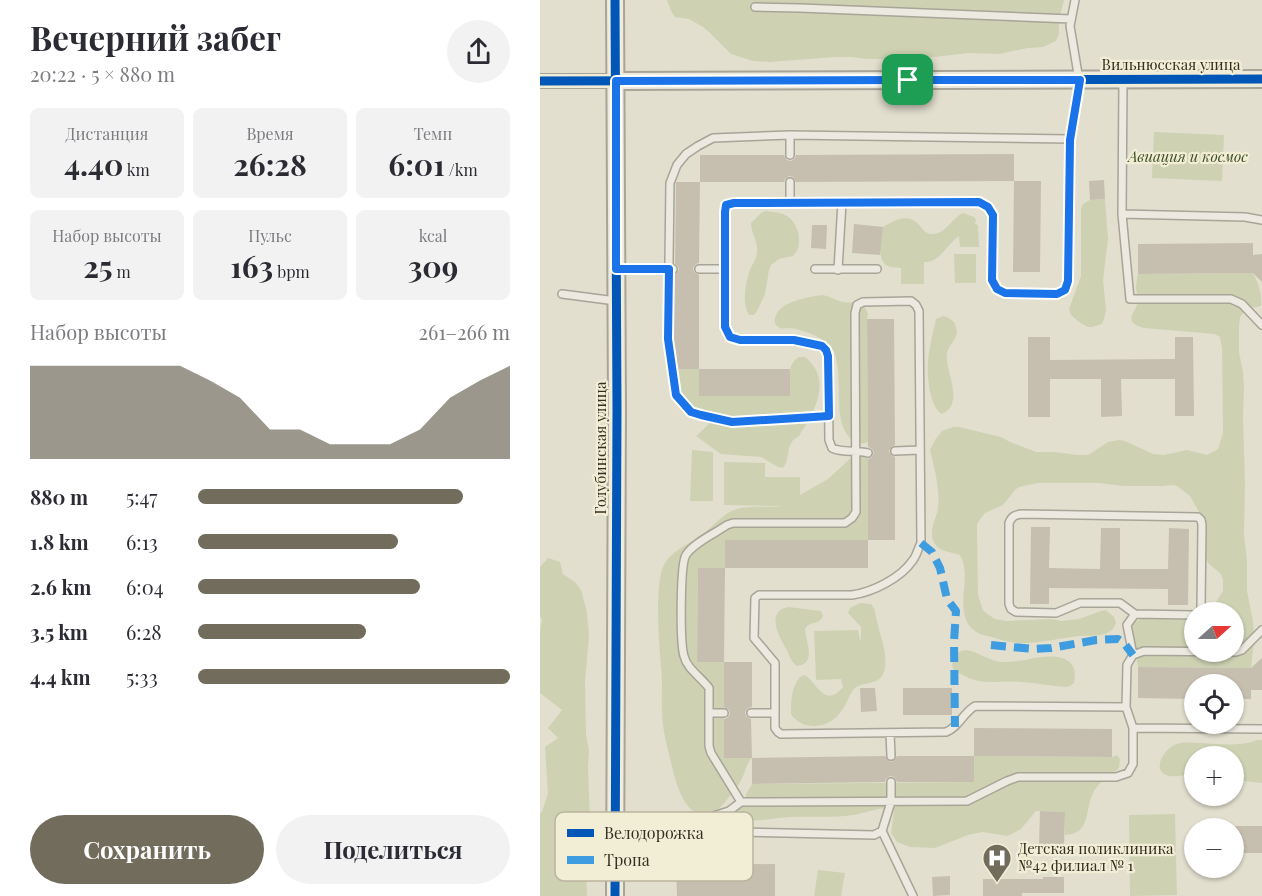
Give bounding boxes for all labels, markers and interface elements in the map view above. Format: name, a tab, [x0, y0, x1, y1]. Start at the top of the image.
text: Вечерний забег	[30, 15, 281, 59]
button: share	[447, 20, 510, 83]
pin	[882, 54, 933, 105]
street label: Вильнюсская улица	[1102, 54, 1241, 74]
text: 20:22 · 5 × 880 m	[30, 60, 175, 87]
icon: arrive	[891, 63, 924, 96]
text: Дистанция	[66, 123, 148, 144]
text: Время	[246, 123, 294, 144]
text: Темп	[414, 123, 452, 144]
text: 4.40	[64, 144, 123, 184]
text: 26:28	[233, 144, 307, 184]
text: 6:01	[388, 144, 445, 184]
park label: Авиация и космос	[1126, 146, 1248, 166]
text: km	[123, 159, 150, 180]
text: /km	[445, 159, 478, 180]
text: Набор высоты	[52, 225, 162, 246]
text: Пульс	[248, 225, 292, 246]
text: kcal	[419, 225, 447, 246]
text: 25	[83, 246, 113, 286]
text: 163	[230, 246, 273, 286]
text: 309	[408, 246, 458, 286]
text: m	[113, 261, 131, 282]
text: bpm	[273, 261, 310, 282]
text: Набор высоты	[30, 318, 167, 345]
text: 261–266 m	[419, 318, 510, 345]
street label: Голубинская улица	[590, 381, 610, 515]
text: 880 m	[30, 483, 88, 510]
text: 5:47	[126, 483, 157, 510]
text: 1.8 km	[30, 528, 89, 555]
text: 6:13	[126, 528, 158, 555]
text: 2.6 km	[30, 573, 91, 600]
text: 6:04	[126, 573, 164, 600]
north arrow	[1184, 602, 1244, 662]
map controls	[1184, 602, 1244, 878]
text: 3.5 km	[30, 618, 88, 645]
text: 6:28	[126, 618, 162, 645]
text: 4.4 km	[30, 663, 91, 690]
text: 5:33	[126, 663, 158, 690]
button: locate	[1184, 674, 1244, 734]
button: +	[1184, 746, 1244, 806]
legend	[555, 812, 753, 881]
button: Сохранить	[30, 815, 264, 884]
button: Поделиться	[276, 815, 510, 884]
button: −	[1184, 818, 1244, 878]
text: Велодорожка	[604, 822, 704, 843]
place label: Детская поликлиника №42 филиал № 1	[1018, 838, 1174, 875]
hospital icon: Детская поликлиника №42 филиал № 1	[981, 842, 1013, 884]
text: Тропа	[604, 849, 650, 870]

